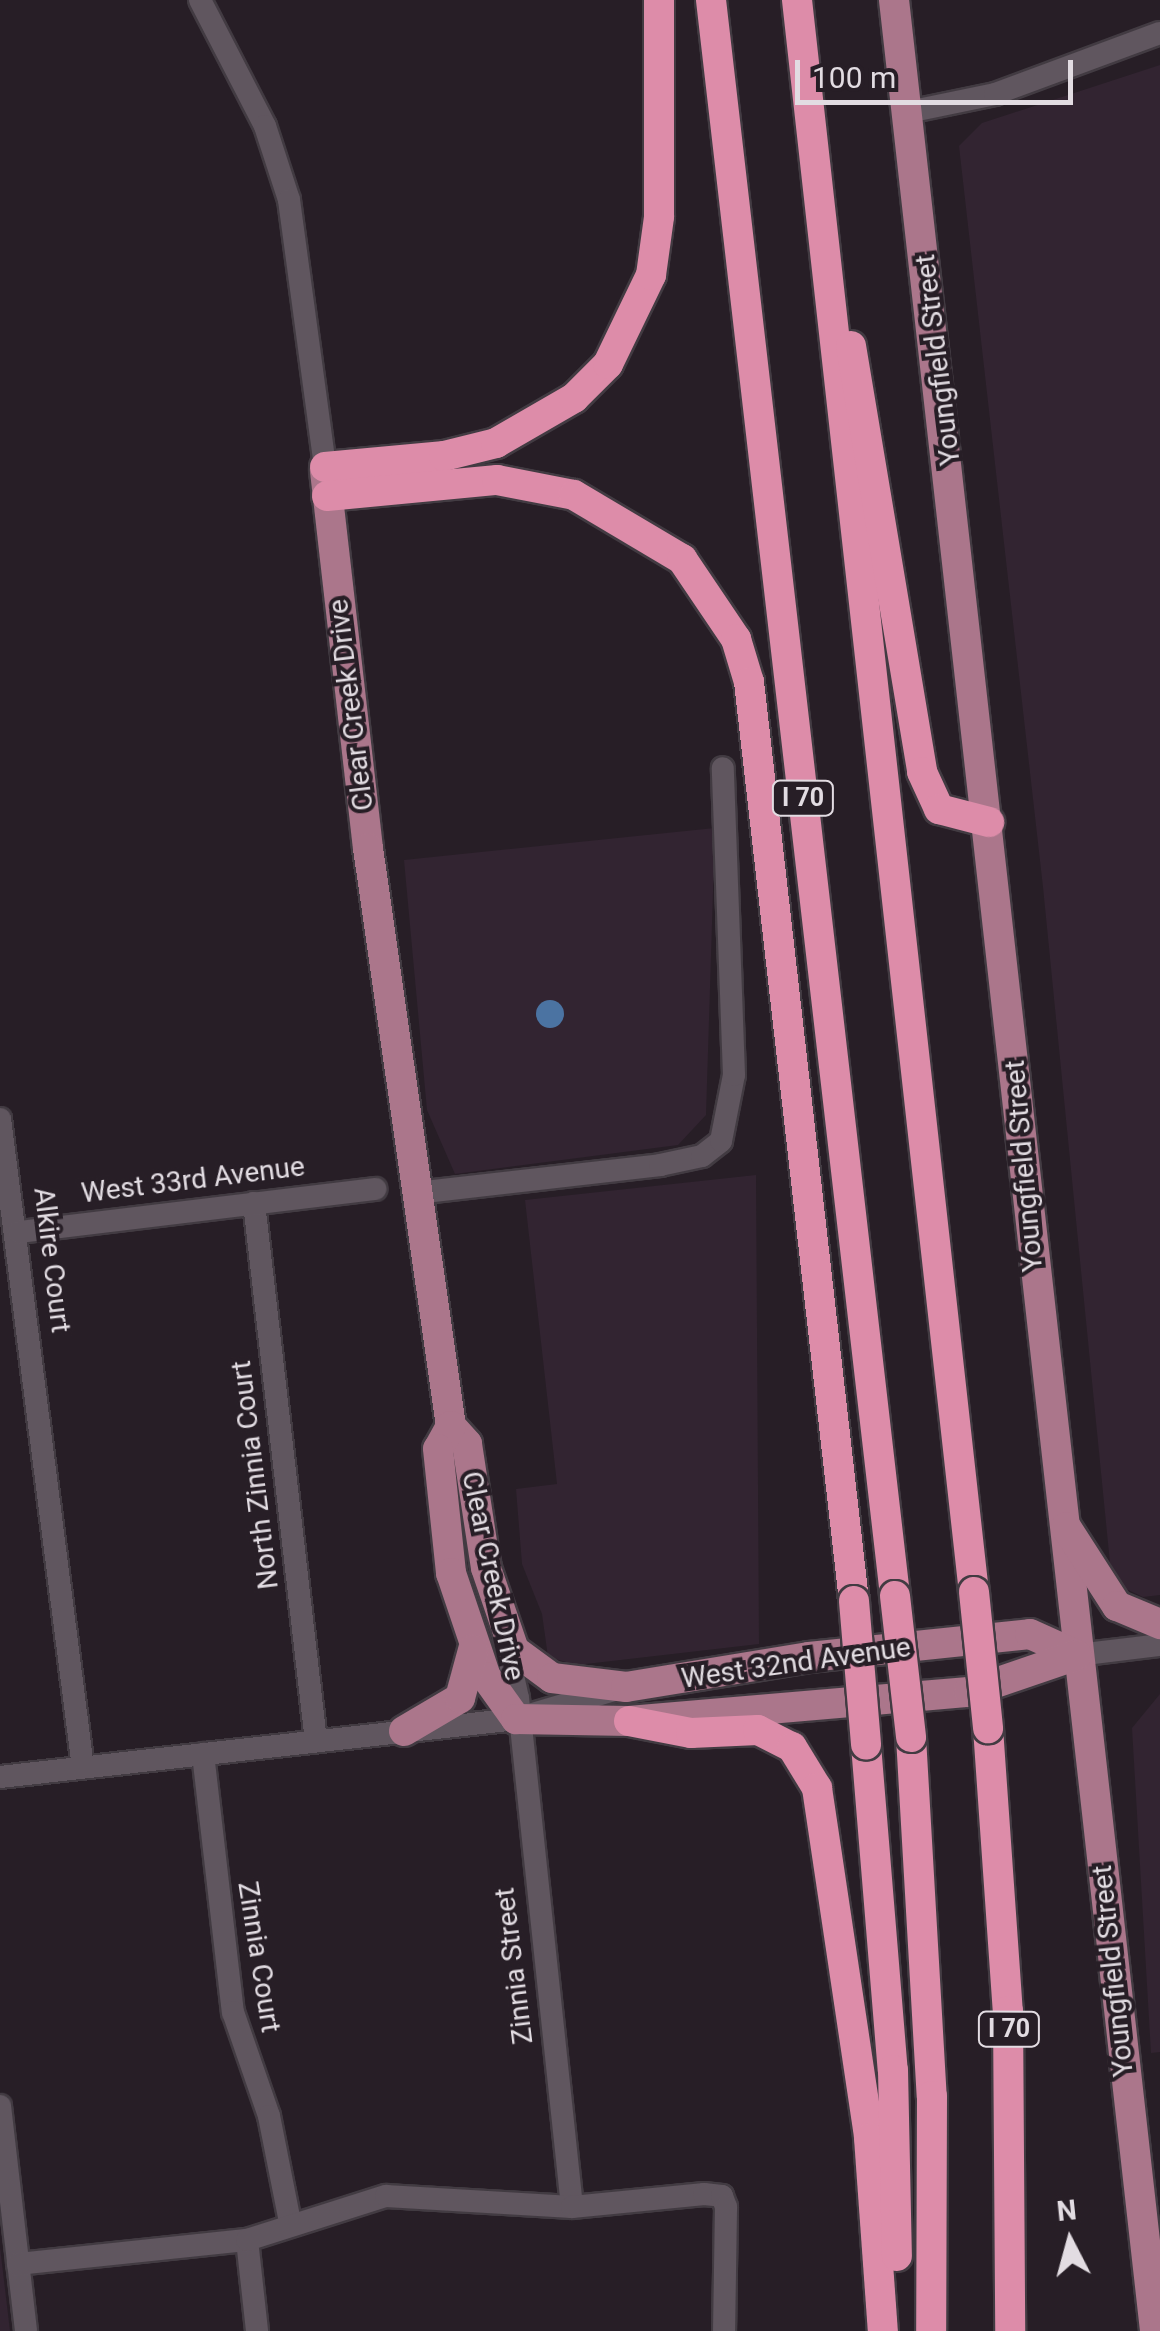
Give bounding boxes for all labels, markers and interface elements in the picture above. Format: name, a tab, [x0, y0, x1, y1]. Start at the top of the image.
scale bar	[800, 40, 1078, 102]
text: 100 m	[812, 60, 896, 95]
street label: Youngfield Street	[908, 253, 968, 467]
street label: Clear Creek Drive	[321, 597, 381, 813]
road number: I 70	[770, 778, 836, 818]
street label: Youngfield Street	[998, 1059, 1050, 1273]
street label: West 33rd Avenue	[79, 1150, 307, 1210]
street label: Alkire Court	[26, 1185, 78, 1335]
street label: North Zinnia Court	[224, 1359, 286, 1591]
street label: Clear Creek Drive	[454, 1468, 532, 1684]
street label: West 32nd Avenue	[679, 1630, 913, 1696]
street label: Youngfield Street	[1085, 1864, 1141, 2078]
street label: Zinnia Court	[230, 1879, 288, 2035]
street label: Zinnia Street	[488, 1886, 540, 2046]
road number: I 70	[976, 2009, 1042, 2049]
north arrow	[1020, 2191, 1120, 2291]
text: N	[1055, 2193, 1078, 2228]

